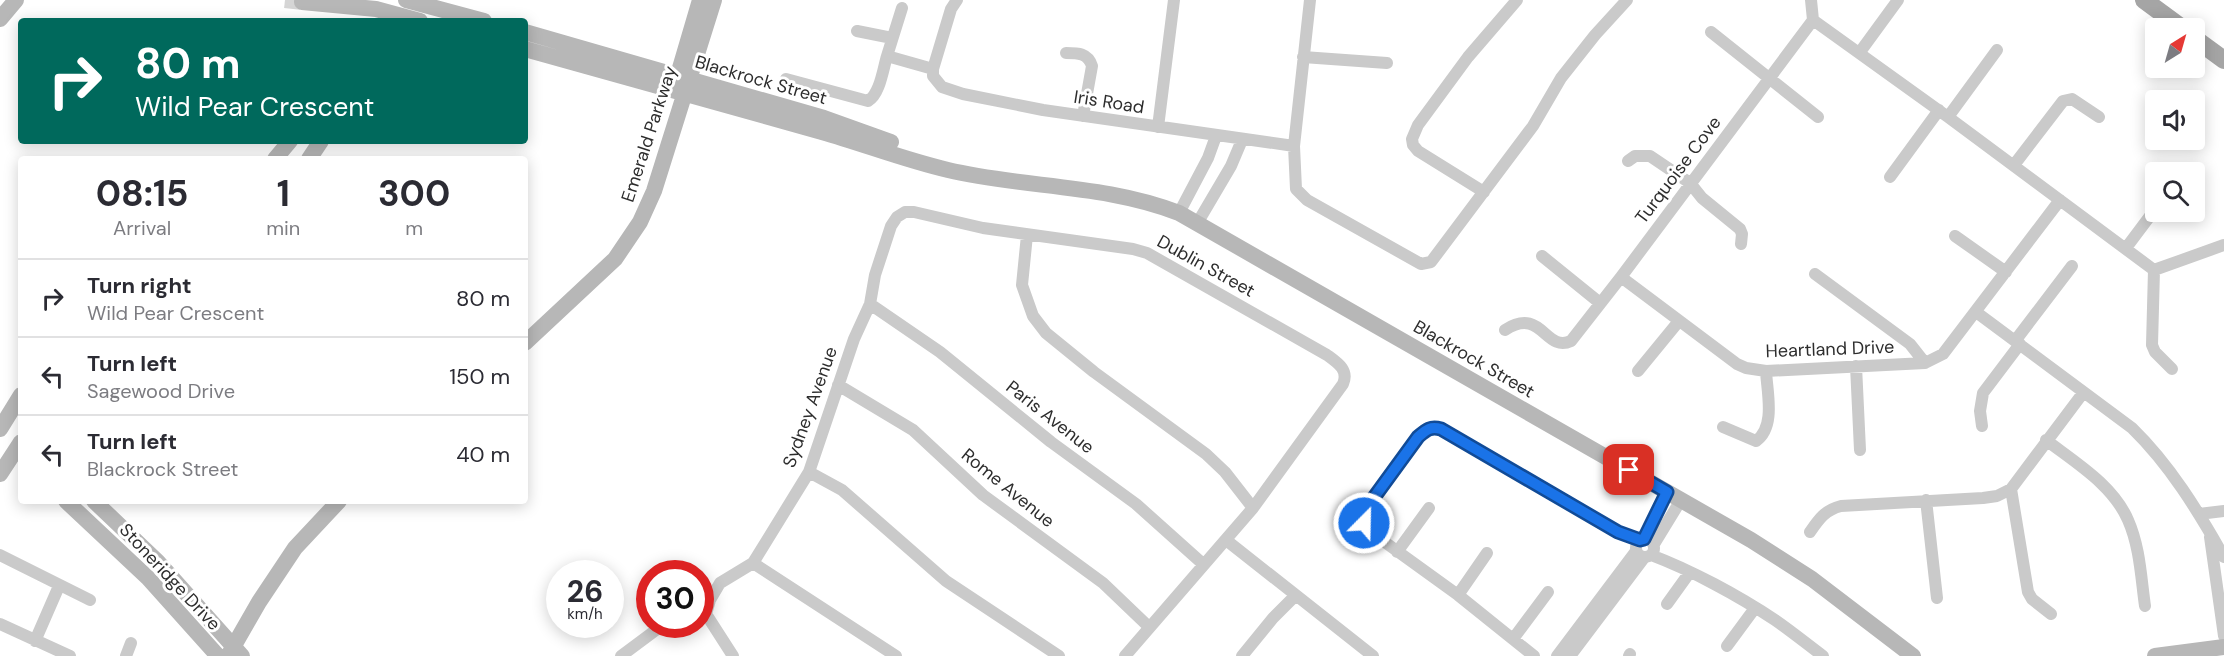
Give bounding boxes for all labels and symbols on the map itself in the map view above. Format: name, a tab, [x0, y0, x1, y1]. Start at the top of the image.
north arrow	[2145, 18, 2205, 78]
street label: Blackrock Street	[692, 50, 830, 110]
street label: Emerald Parkway	[616, 63, 682, 205]
street label: Iris Road	[1072, 85, 1146, 119]
street label: Turquoise Cove	[1630, 111, 1726, 229]
street label: Dublin Street	[1153, 229, 1259, 303]
street label: Blackrock Street	[1409, 315, 1539, 403]
street label: Heartland Drive	[1765, 335, 1895, 363]
street label: Sydney Avenue	[777, 343, 843, 471]
street label: Paris Avenue	[1001, 375, 1099, 459]
street label: Rome Avenue	[957, 443, 1059, 533]
pin	[1603, 444, 1654, 495]
position arrow	[1332, 491, 1396, 555]
street label: Stoneridge Drive	[114, 518, 226, 636]
speed limit sign: 30	[636, 560, 714, 638]

